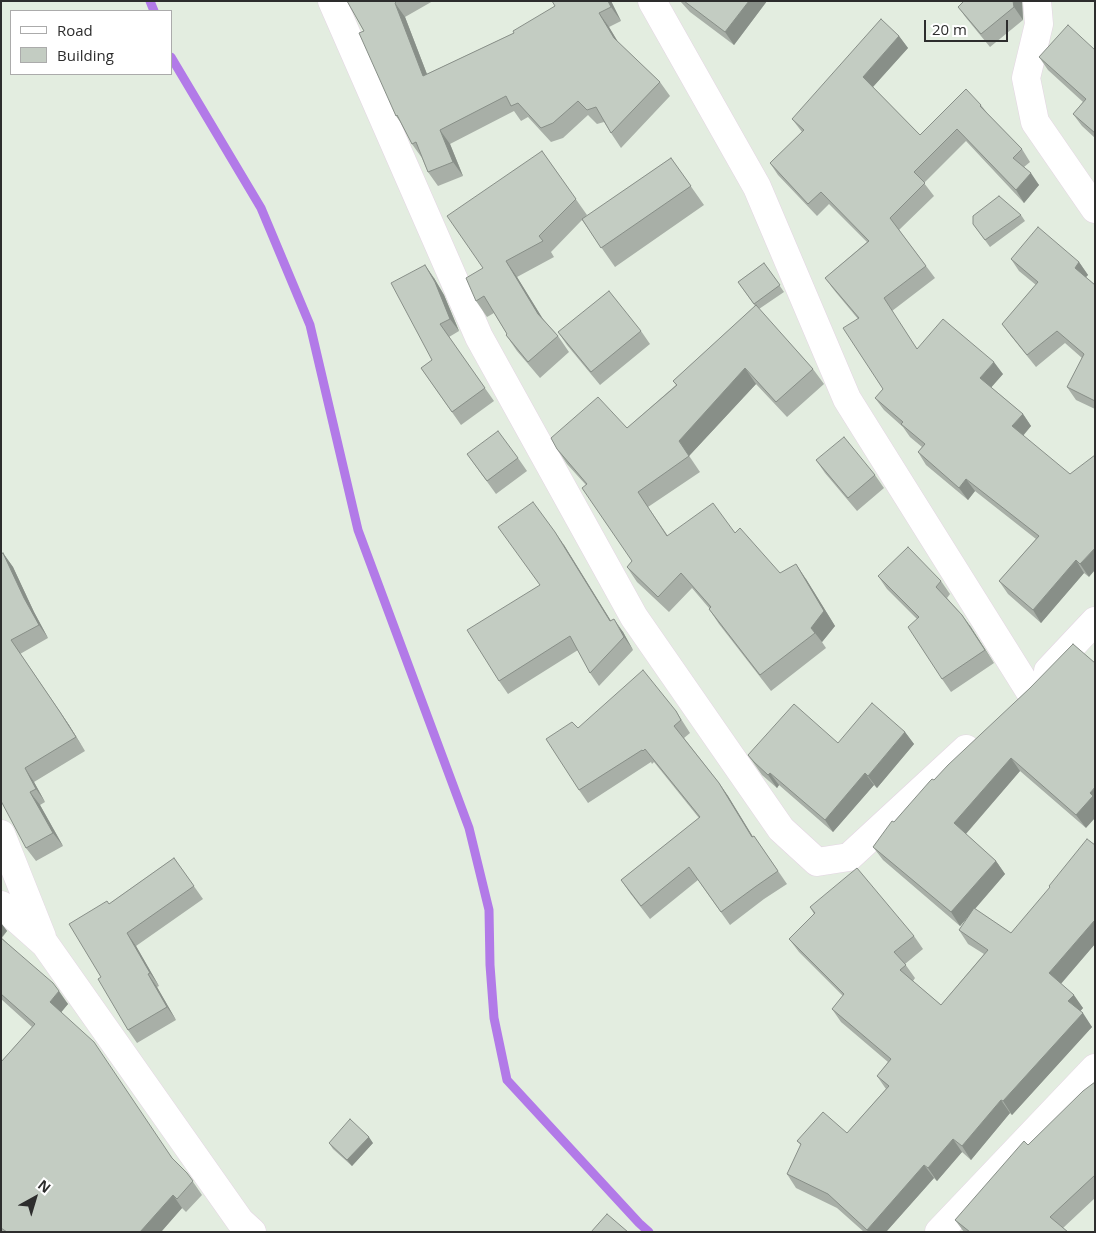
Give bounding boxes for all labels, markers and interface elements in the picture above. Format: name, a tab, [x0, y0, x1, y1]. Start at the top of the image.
legend	[10, 10, 172, 75]
scale bar	[926, 10, 1010, 42]
text: 20 m	[932, 19, 967, 39]
text: Road	[57, 20, 93, 40]
text: Building	[57, 45, 114, 65]
north arrow	[10, 1173, 60, 1223]
text: N	[34, 1175, 55, 1197]

